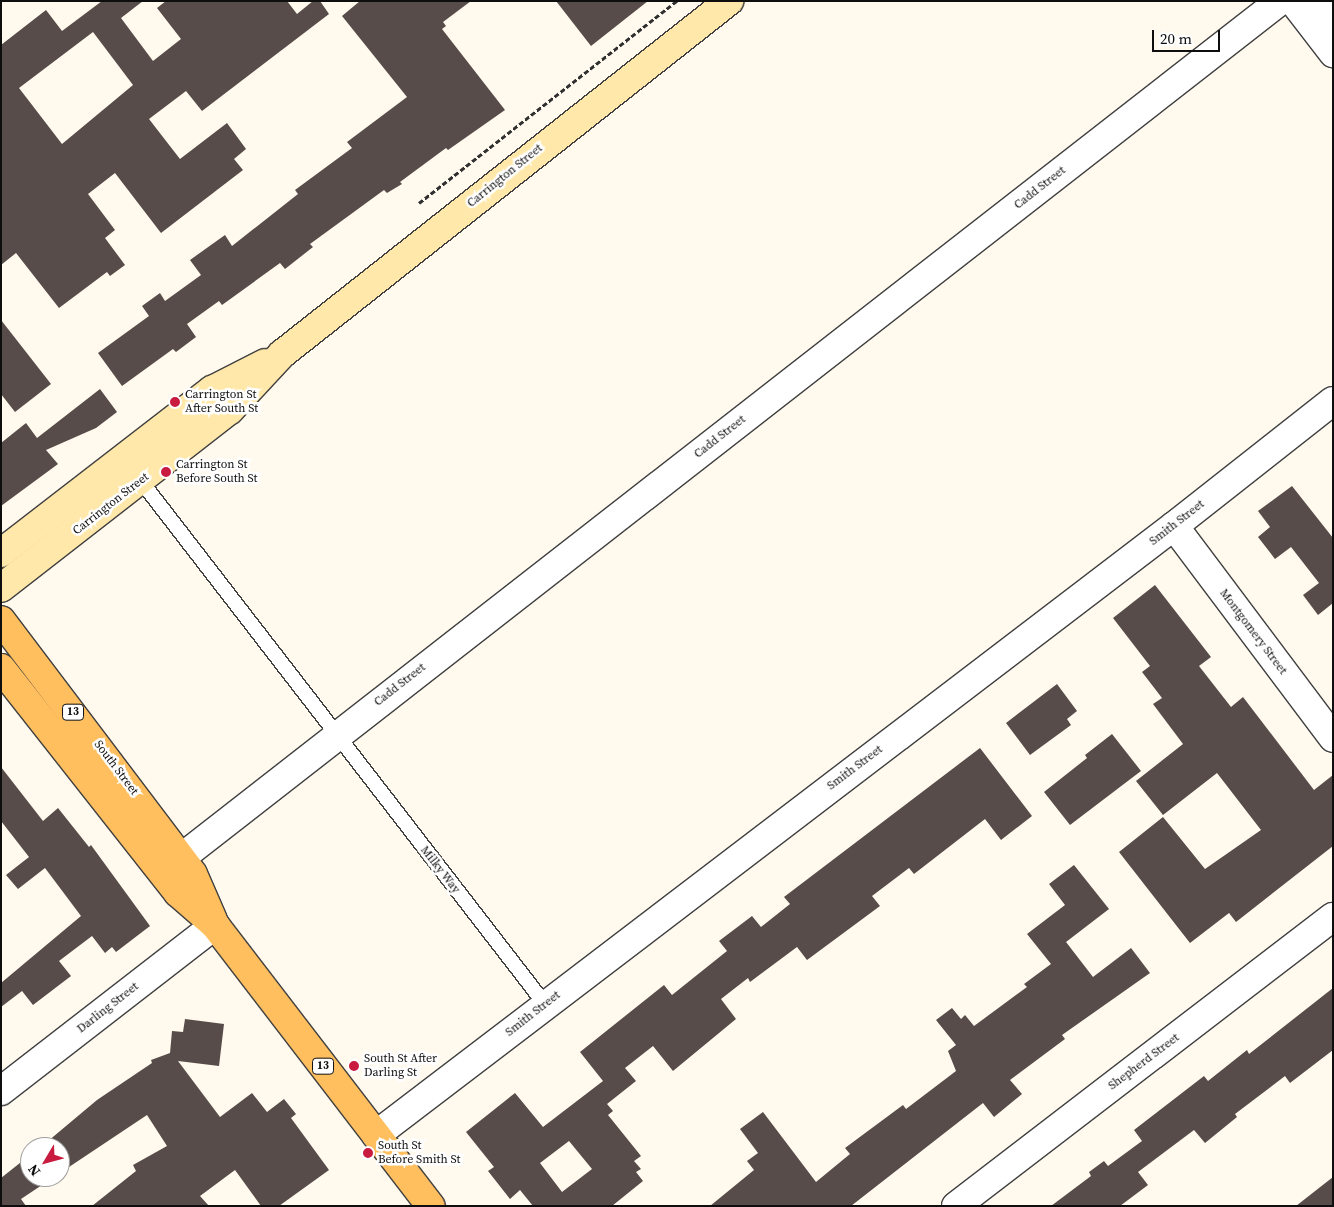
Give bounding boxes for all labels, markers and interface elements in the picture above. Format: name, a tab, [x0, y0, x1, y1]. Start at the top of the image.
scale bar	[1154, 20, 1222, 52]
text: 20 m	[1160, 28, 1192, 49]
street label: Carrington Street	[465, 141, 545, 211]
street label: Cadd Street	[1011, 164, 1069, 212]
place label: Carrington St After South St	[185, 388, 258, 416]
marker: Carrington St After South St	[169, 396, 181, 408]
street label: Cadd Street	[691, 413, 749, 461]
place label: Carrington St Before South St	[176, 458, 258, 486]
marker: Carrington St Before South St	[160, 466, 172, 478]
street label: Carrington Street	[70, 470, 152, 538]
street label: Smith Street	[1147, 497, 1207, 549]
street label: Montgomery Street	[1216, 587, 1290, 677]
street label: Cadd Street	[371, 661, 429, 709]
road number: 13	[62, 704, 84, 720]
street label: South Street	[91, 738, 141, 798]
street label: Smith Street	[825, 743, 885, 793]
street label: Milky Way	[417, 843, 463, 897]
street label: Darling Street	[74, 980, 142, 1036]
street label: Smith Street	[503, 988, 563, 1040]
street label: Shepherd Street	[1106, 1031, 1182, 1093]
place label: South St After Darling St	[364, 1052, 437, 1080]
road number: 13	[312, 1058, 334, 1074]
marker: South St After Darling St	[348, 1060, 360, 1072]
north arrow	[20, 1137, 70, 1187]
place label: South St Before Smith St	[378, 1139, 460, 1167]
marker: South St Before Smith St	[362, 1147, 374, 1159]
text: N	[23, 1160, 45, 1181]

